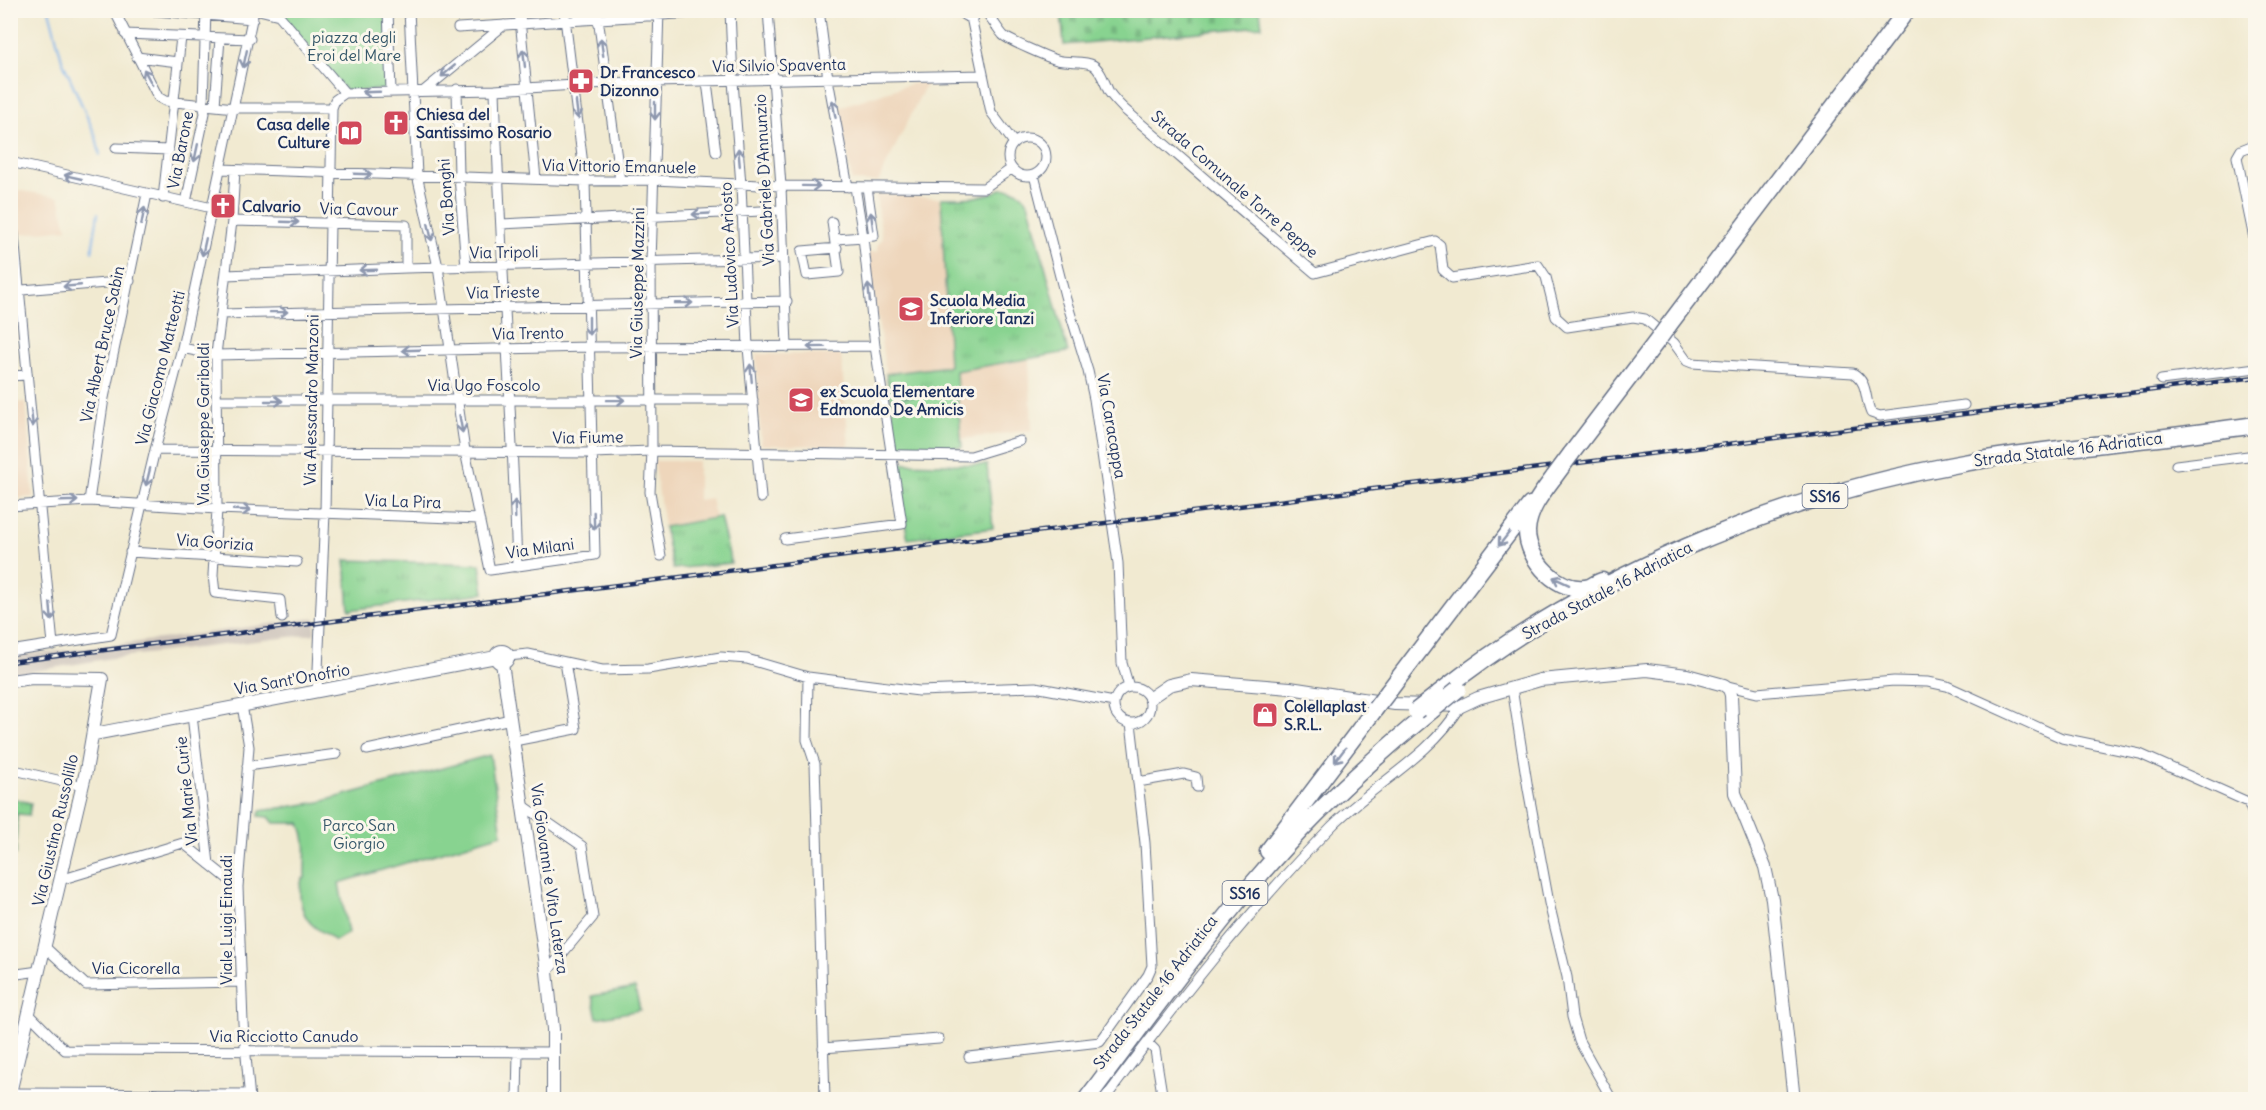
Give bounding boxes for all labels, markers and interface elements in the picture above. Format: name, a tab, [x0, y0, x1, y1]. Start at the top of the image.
park label: piazza degli Eroi del Mare	[307, 27, 401, 65]
one-way arrow	[596, 38, 607, 57]
one-way arrow	[239, 49, 250, 68]
one-way arrow	[518, 49, 529, 69]
street label: Via Silvio Spaventa	[712, 54, 846, 76]
place label: Dr Francesco Dizonno	[600, 62, 696, 100]
one-way arrow	[441, 65, 457, 78]
pharmacy icon: Dr Francesco Dizonno	[566, 66, 596, 96]
one-way arrow	[142, 69, 154, 86]
one-way arrow	[362, 87, 382, 98]
street label: Via Gabriele D'Annunzio	[750, 94, 778, 266]
one-way arrow	[828, 99, 839, 119]
one-way arrow	[571, 100, 582, 120]
one-way arrow	[649, 100, 661, 120]
place label: Chiesa del Santissimo Rosario	[416, 104, 552, 142]
street label: Strada Comunale Torre Peppe	[1147, 106, 1323, 262]
church icon: Chiesa del Santissimo Rosario	[381, 108, 411, 138]
street label: Via Barone	[163, 109, 197, 191]
place label: Casa delle Culture	[256, 114, 330, 152]
library icon: Casa delle Culture	[335, 118, 365, 148]
one-way arrow	[190, 143, 202, 162]
one-way arrow	[733, 148, 744, 168]
street label: Via Vittorio Emanuele	[542, 155, 696, 177]
street label: Via Bonghi	[433, 158, 459, 236]
one-way arrow	[353, 168, 373, 179]
one-way arrow	[64, 171, 83, 182]
one-way arrow	[801, 181, 821, 192]
street label: Via Ludovico Ariosto	[715, 182, 743, 328]
church icon: Calvario	[208, 191, 238, 221]
place label: Calvario	[242, 196, 301, 216]
street label: Via Cavour	[319, 198, 399, 220]
one-way arrow	[138, 207, 149, 227]
street label: Via Giuseppe Mazzini	[626, 207, 648, 359]
one-way arrow	[692, 209, 712, 220]
one-way arrow	[866, 212, 877, 232]
one-way arrow	[280, 217, 300, 228]
one-way arrow	[424, 222, 436, 241]
one-way arrow	[198, 236, 209, 256]
street label: Via Tripoli	[469, 241, 539, 263]
street label: Via Albert Bruce Sabin	[76, 264, 128, 424]
one-way arrow	[358, 264, 378, 275]
one-way arrow	[62, 281, 82, 292]
street label: Via Trieste	[466, 281, 540, 303]
one-way arrow	[863, 284, 874, 304]
street label: Via Giacomo Matteotti	[131, 288, 189, 448]
place label: Scuola Media Inferiore Tanzi	[930, 290, 1034, 328]
school or university icon: Scuola Media Inferiore Tanzi	[896, 294, 926, 324]
one-way arrow	[674, 298, 694, 309]
one-way arrow	[269, 307, 289, 318]
street label: Via Alessandro Manzoni	[300, 314, 322, 486]
one-way arrow	[583, 315, 594, 335]
street label: Via Trento	[492, 322, 564, 344]
one-way arrow	[807, 341, 827, 352]
street label: Via Giuseppe Garibaldi	[193, 343, 213, 505]
one-way arrow	[402, 345, 422, 356]
one-way arrow	[745, 363, 756, 383]
street label: Via Caracappa	[1093, 372, 1131, 480]
street label: Via Ugo Foscolo	[427, 375, 541, 395]
place label: ex Scuola Elementare Edmondo De Amicis	[820, 381, 975, 419]
school or university icon: ex Scuola Elementare Edmondo De Amicis	[786, 385, 816, 415]
one-way arrow	[606, 394, 626, 406]
one-way arrow	[264, 395, 284, 407]
one-way arrow	[27, 408, 38, 428]
one-way arrow	[456, 414, 467, 434]
street label: Via Fiume	[552, 426, 624, 448]
street label: Strada Statale 16 Adriatica	[1973, 428, 2163, 470]
one-way arrow	[142, 467, 154, 486]
road number: SS16	[1802, 484, 1848, 508]
street label: Via La Pira	[364, 490, 442, 512]
one-way arrow	[58, 496, 78, 507]
one-way arrow	[509, 499, 521, 519]
one-way arrow	[232, 504, 252, 515]
one-way arrow	[588, 510, 599, 530]
street label: Via Gorizia	[176, 529, 254, 555]
one-way arrow	[1498, 531, 1511, 547]
street label: Via Milani	[505, 533, 575, 563]
street label: Strada Statale 16 Adriatica	[1518, 537, 1696, 643]
one-way arrow	[1553, 575, 1571, 587]
one-way arrow	[45, 602, 56, 622]
street label: Via Sant'Onofrio	[233, 659, 351, 699]
place label: Colellaplast S.R.L.	[1284, 696, 1367, 734]
shop icon: Colellaplast S.R.L.	[1250, 700, 1280, 730]
street label: Via Marie Curie	[170, 736, 202, 846]
one-way arrow	[1334, 747, 1347, 763]
street label: Via Giustino Russolillo	[28, 752, 82, 908]
street label: Via Giovanni e Vito Laterza	[527, 782, 573, 976]
park label: Parco San Giorgio	[323, 815, 395, 853]
street label: Viale Luigi Einaudi	[216, 855, 236, 985]
road number: SS16	[1222, 881, 1268, 905]
street label: Strada Statale 16 Adriatica	[1089, 911, 1221, 1073]
street label: Via Cicorella	[92, 958, 180, 978]
street label: Via Ricciotto Canudo	[210, 1026, 358, 1046]

